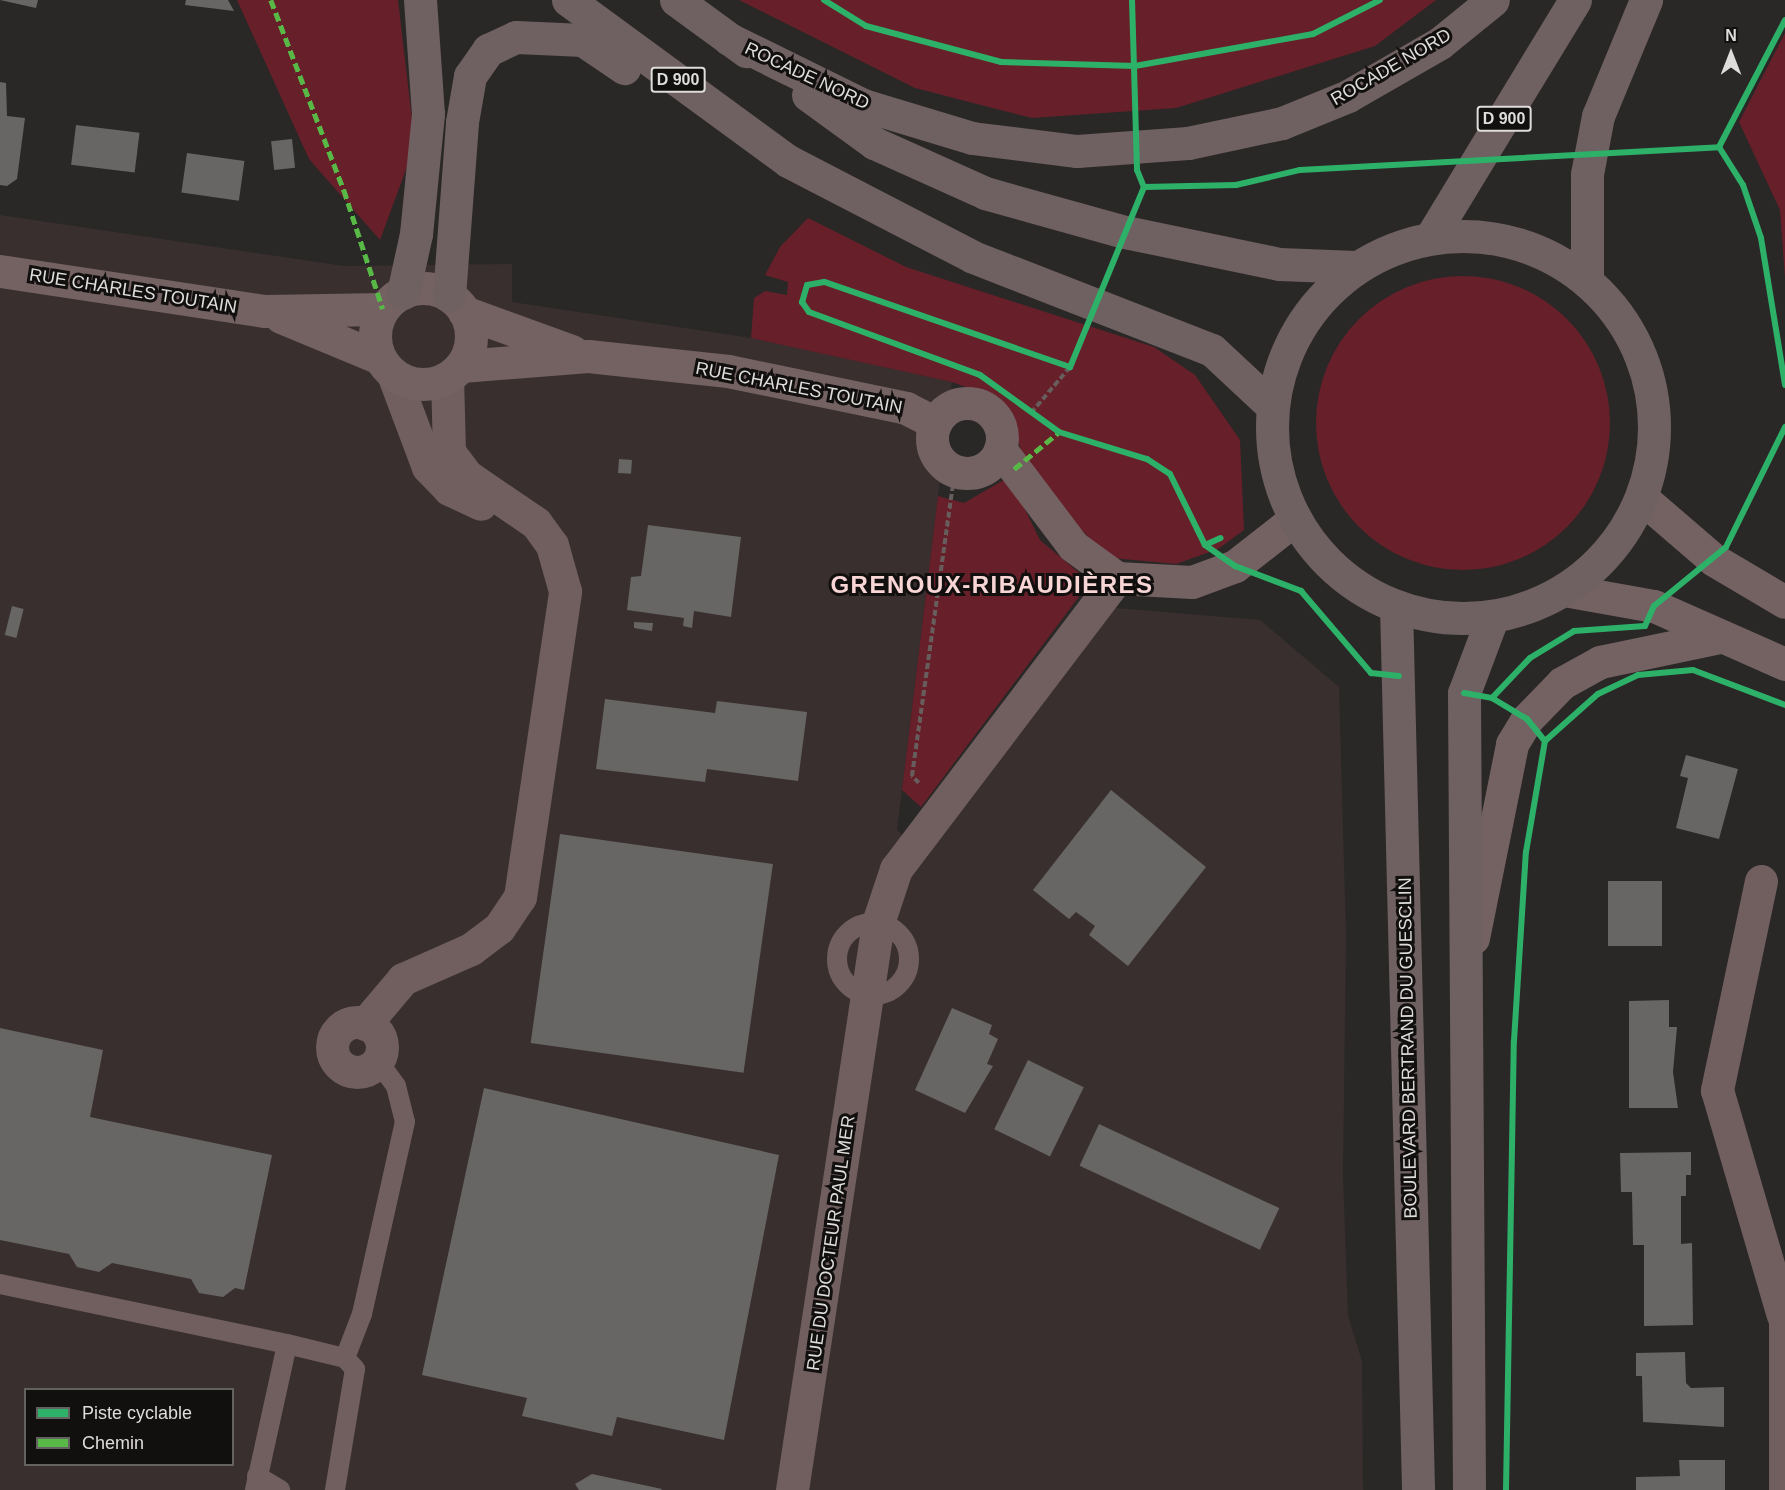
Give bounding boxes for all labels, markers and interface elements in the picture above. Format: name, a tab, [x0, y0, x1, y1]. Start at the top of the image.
street label: ROCADE NORD	[1327, 24, 1455, 110]
north arrow	[1701, 24, 1761, 84]
text: N	[1725, 27, 1737, 44]
street label: ROCADE NORD	[741, 38, 873, 114]
road number: D 900	[650, 67, 706, 93]
road number: D 900	[1476, 106, 1532, 132]
street label: RUE CHARLES TOUTAIN	[27, 264, 239, 318]
street label: RUE CHARLES TOUTAIN	[694, 357, 904, 419]
district label: GRENOUX-RIBAUDIÈRES	[830, 571, 1154, 599]
street label: BOULEVARD BERTRAND DU GUESCLIN	[1394, 877, 1422, 1219]
street label: RUE DU DOCTEUR PAUL MER	[802, 1113, 860, 1373]
legend	[24, 1388, 234, 1466]
text: Piste cyclable	[82, 1403, 192, 1423]
text: Chemin	[82, 1433, 144, 1453]

